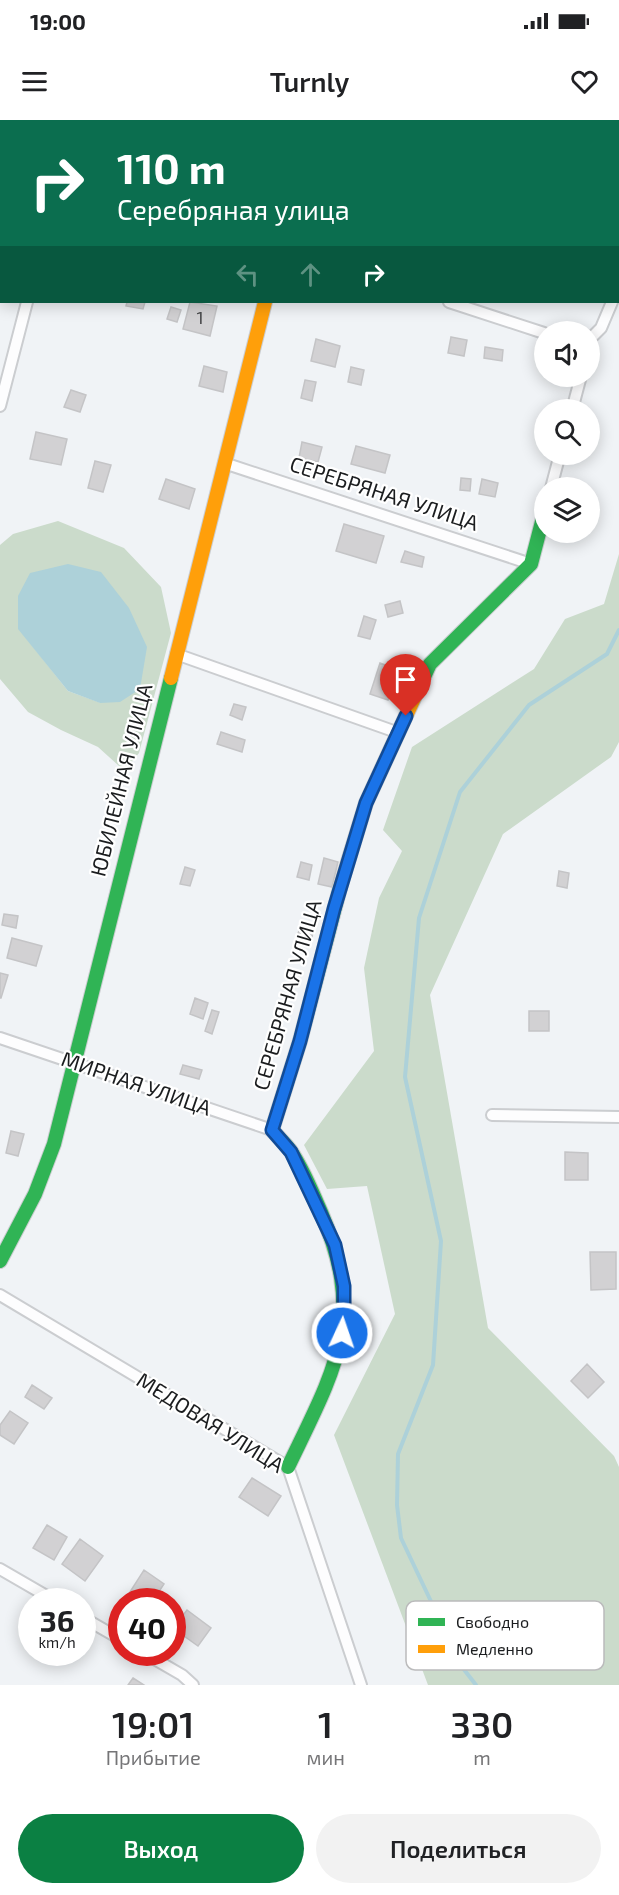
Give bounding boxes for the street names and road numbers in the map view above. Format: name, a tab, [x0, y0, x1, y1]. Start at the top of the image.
street label: СЕРЕБРЯНАЯ УЛИЦА	[287, 450, 482, 535]
street label: ЮБИЛЕЙНАЯ УЛИЦА	[84, 681, 157, 879]
street label: СЕРЕБРЯНАЯ УЛИЦА	[247, 896, 326, 1093]
street label: МИРНАЯ УЛИЦА	[58, 1045, 215, 1120]
street label: МЕДОВАЯ УЛИЦА	[133, 1366, 289, 1477]

